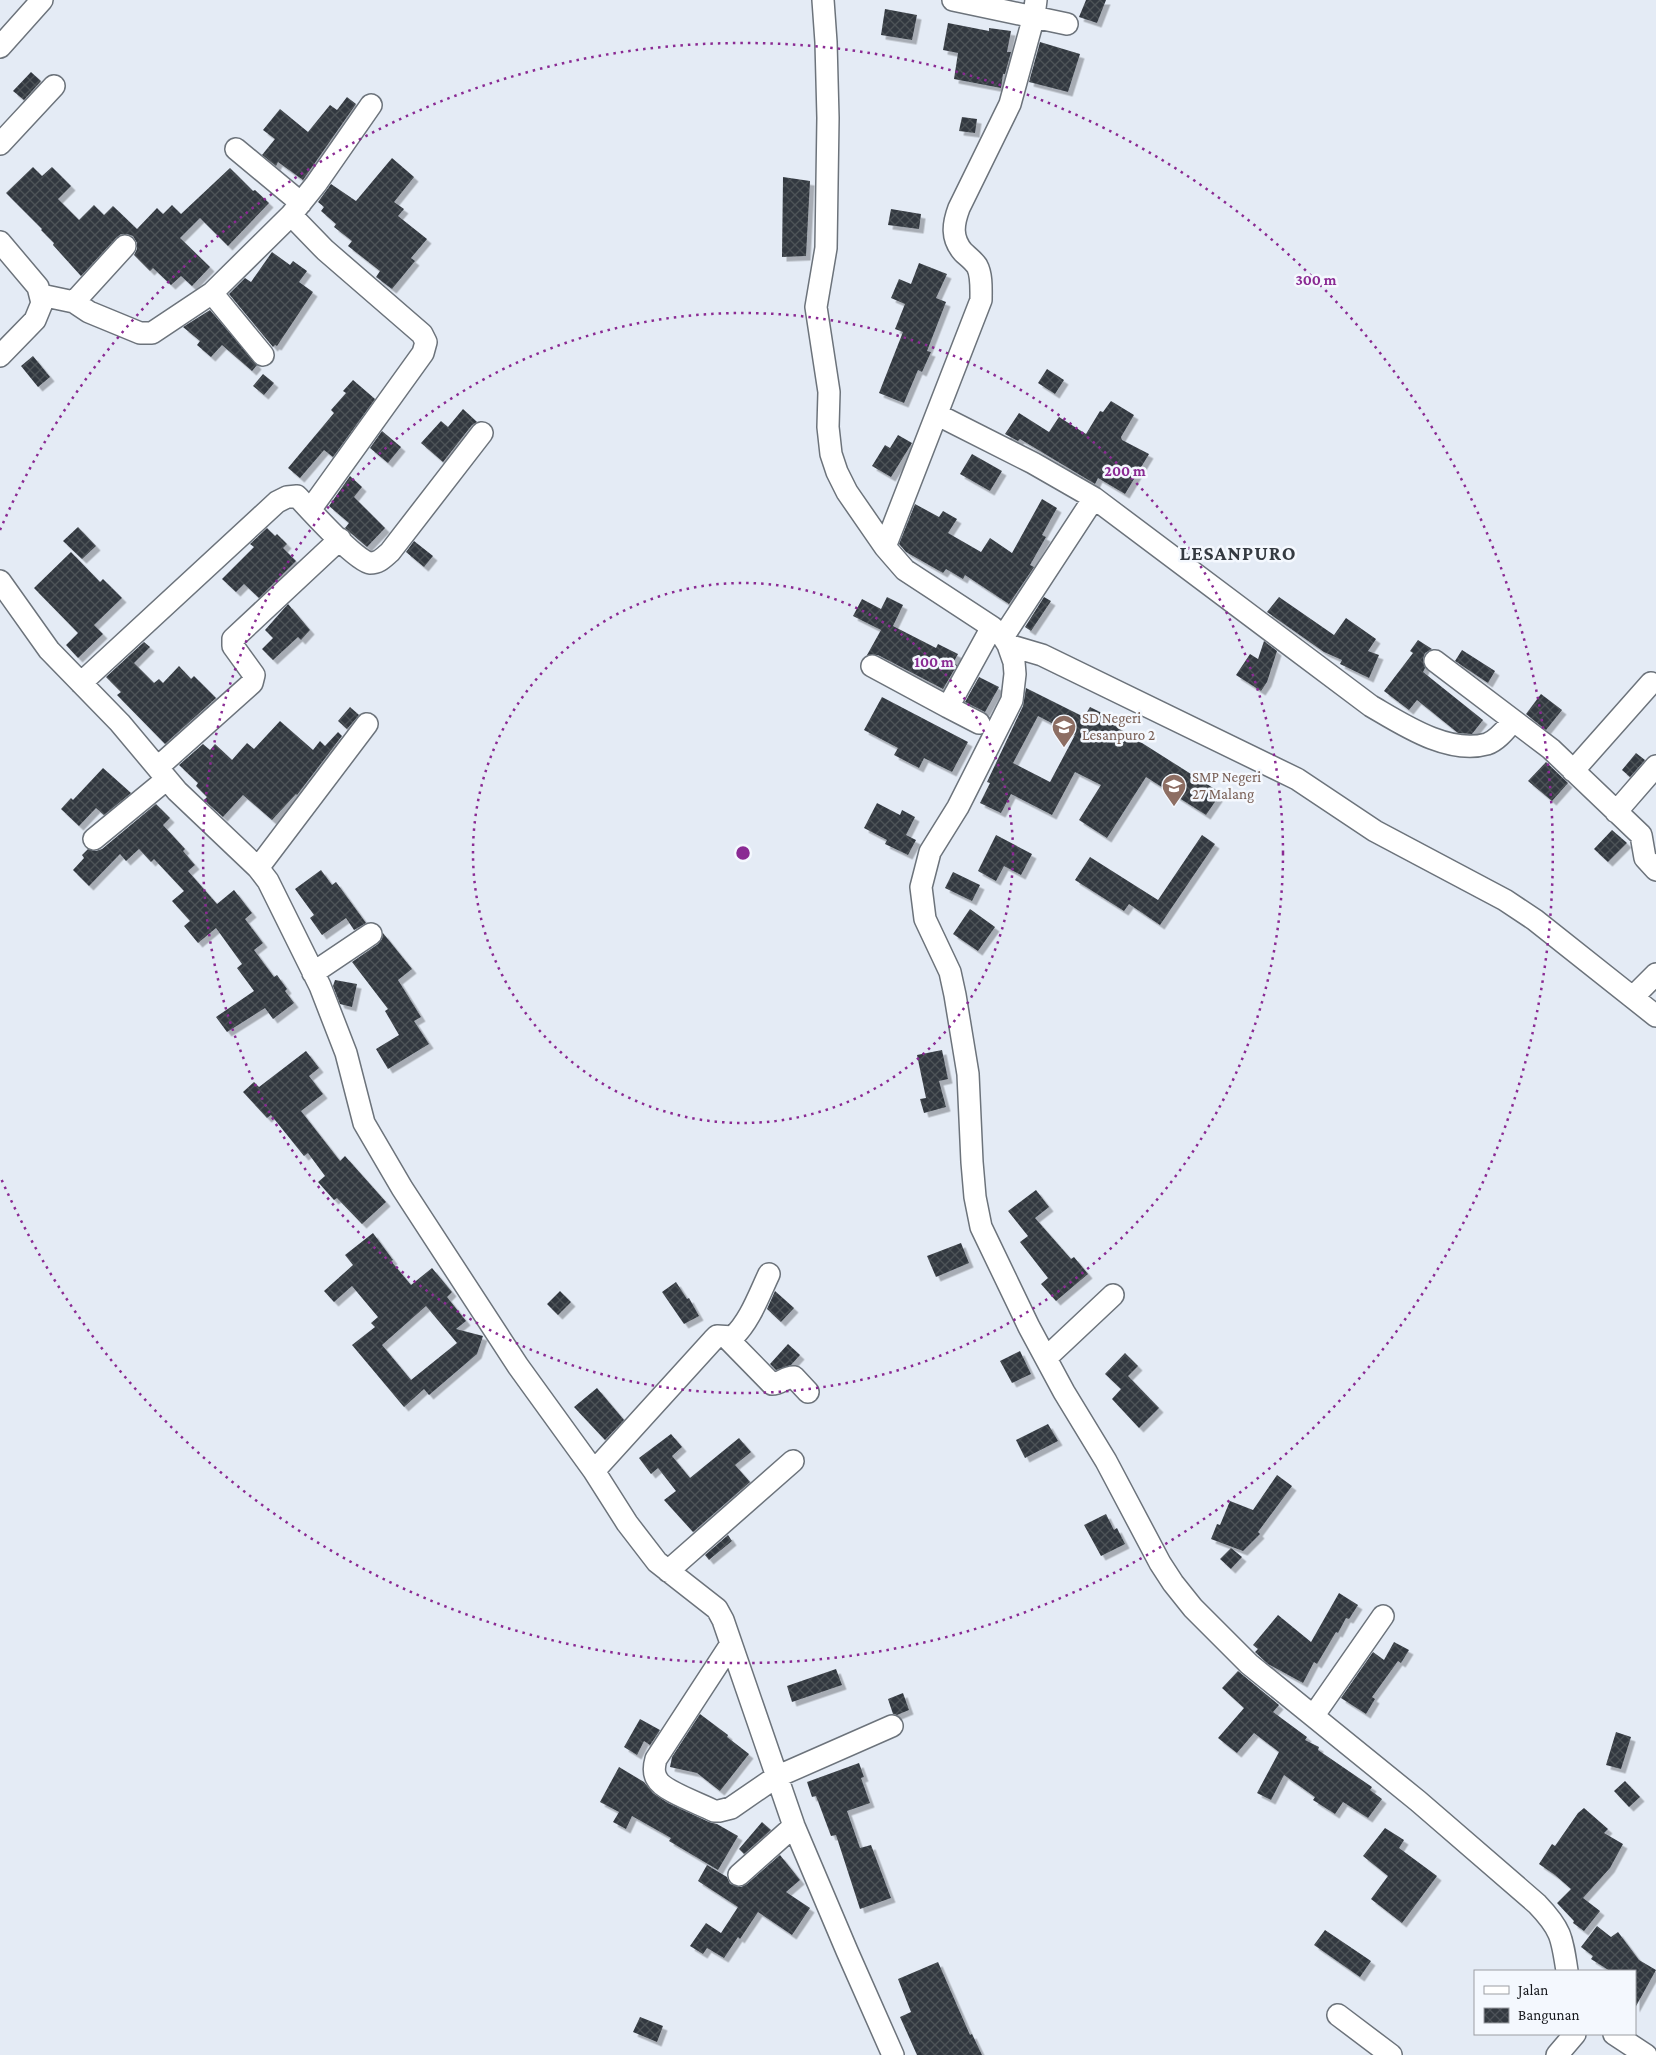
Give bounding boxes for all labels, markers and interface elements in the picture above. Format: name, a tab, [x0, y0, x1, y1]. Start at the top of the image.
text: 300 m	[1295, 272, 1337, 288]
text: 200 m	[1104, 463, 1146, 479]
district label: LESANPURO	[1179, 542, 1297, 564]
text: 100 m	[914, 654, 954, 670]
place label: SD Negeri Lesanpuro 2	[1082, 710, 1155, 744]
school or university icon: SD Negeri Lesanpuro 2	[1051, 714, 1077, 748]
place label: SMP Negeri 27 Malang	[1192, 769, 1261, 803]
school or university icon: SMP Negeri 27 Malang	[1161, 773, 1187, 807]
centre of rings	[734, 844, 752, 862]
legend	[1474, 1970, 1636, 2035]
text: Jalan	[1516, 1982, 1548, 1999]
text: Bangunan	[1518, 2007, 1579, 2024]

